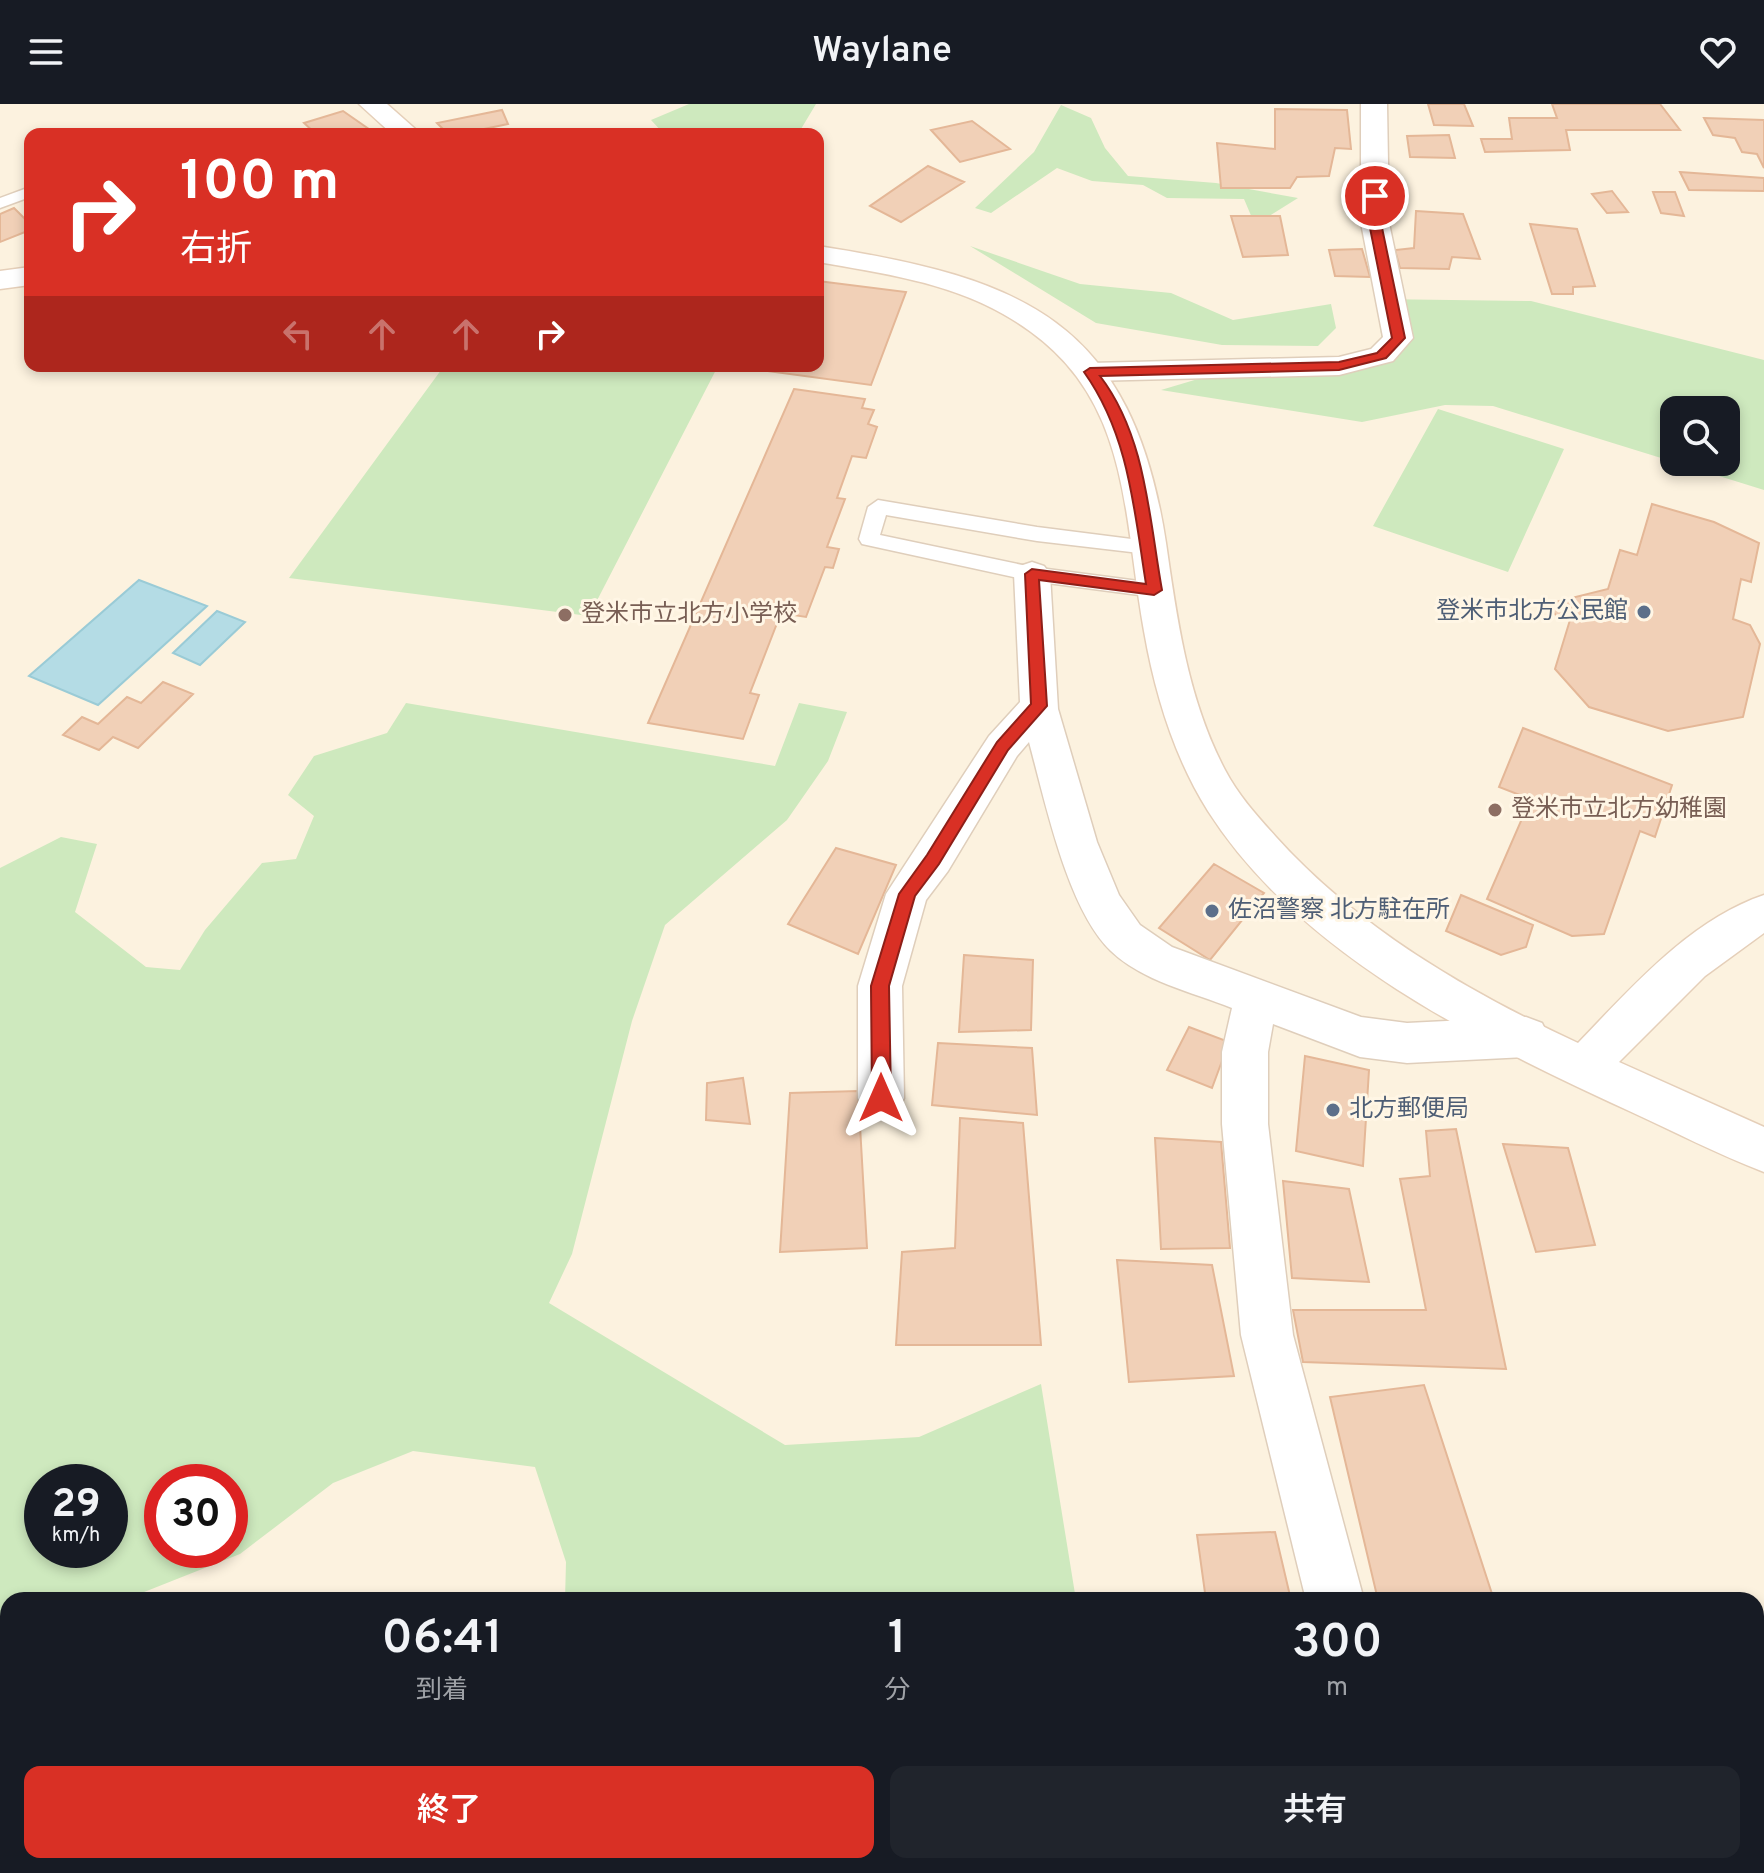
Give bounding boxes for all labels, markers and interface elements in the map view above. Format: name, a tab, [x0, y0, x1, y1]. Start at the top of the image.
text: Waylane	[812, 29, 952, 75]
icon: menu	[24, 30, 68, 74]
icon: heart	[1696, 30, 1740, 74]
text: 100 m	[180, 149, 339, 219]
icon: right	[48, 160, 152, 264]
pin	[1341, 162, 1409, 230]
icon: arrive	[1353, 174, 1397, 218]
text: 右折	[180, 228, 252, 274]
icon: left	[276, 312, 320, 356]
icon: ahead	[360, 312, 404, 356]
icon: ahead	[444, 312, 488, 356]
icon: right	[528, 312, 572, 356]
map controls	[1660, 396, 1740, 476]
button: search	[1660, 396, 1740, 476]
place label: 登米市北方公民館	[1436, 597, 1628, 627]
place label: 登米市立北方小学校	[581, 600, 797, 630]
marker: 登米市北方公民館	[1635, 603, 1653, 621]
marker: 登米市立北方小学校	[556, 606, 574, 624]
place label: 登米市立北方幼稚園	[1511, 795, 1727, 825]
marker: 登米市立北方幼稚園	[1486, 801, 1504, 819]
place label: 佐沼警察 北方駐在所	[1228, 896, 1450, 926]
marker: 佐沼警察 北方駐在所	[1203, 902, 1221, 920]
position arrow	[839, 1056, 923, 1140]
place label: 北方郵便局	[1349, 1095, 1469, 1125]
marker: 北方郵便局	[1324, 1101, 1342, 1119]
speed limit sign: 30	[144, 1464, 248, 1568]
text: 29	[51, 1481, 101, 1531]
text: km/h	[52, 1523, 100, 1549]
text: 06:41	[381, 1610, 503, 1670]
text: 1	[888, 1610, 907, 1670]
text: 300	[1292, 1614, 1382, 1674]
text: m	[1326, 1672, 1348, 1705]
text: 到着	[416, 1675, 468, 1708]
text: 分	[884, 1675, 910, 1708]
button: 終了	[24, 1766, 874, 1858]
button: 共有	[890, 1766, 1740, 1858]

